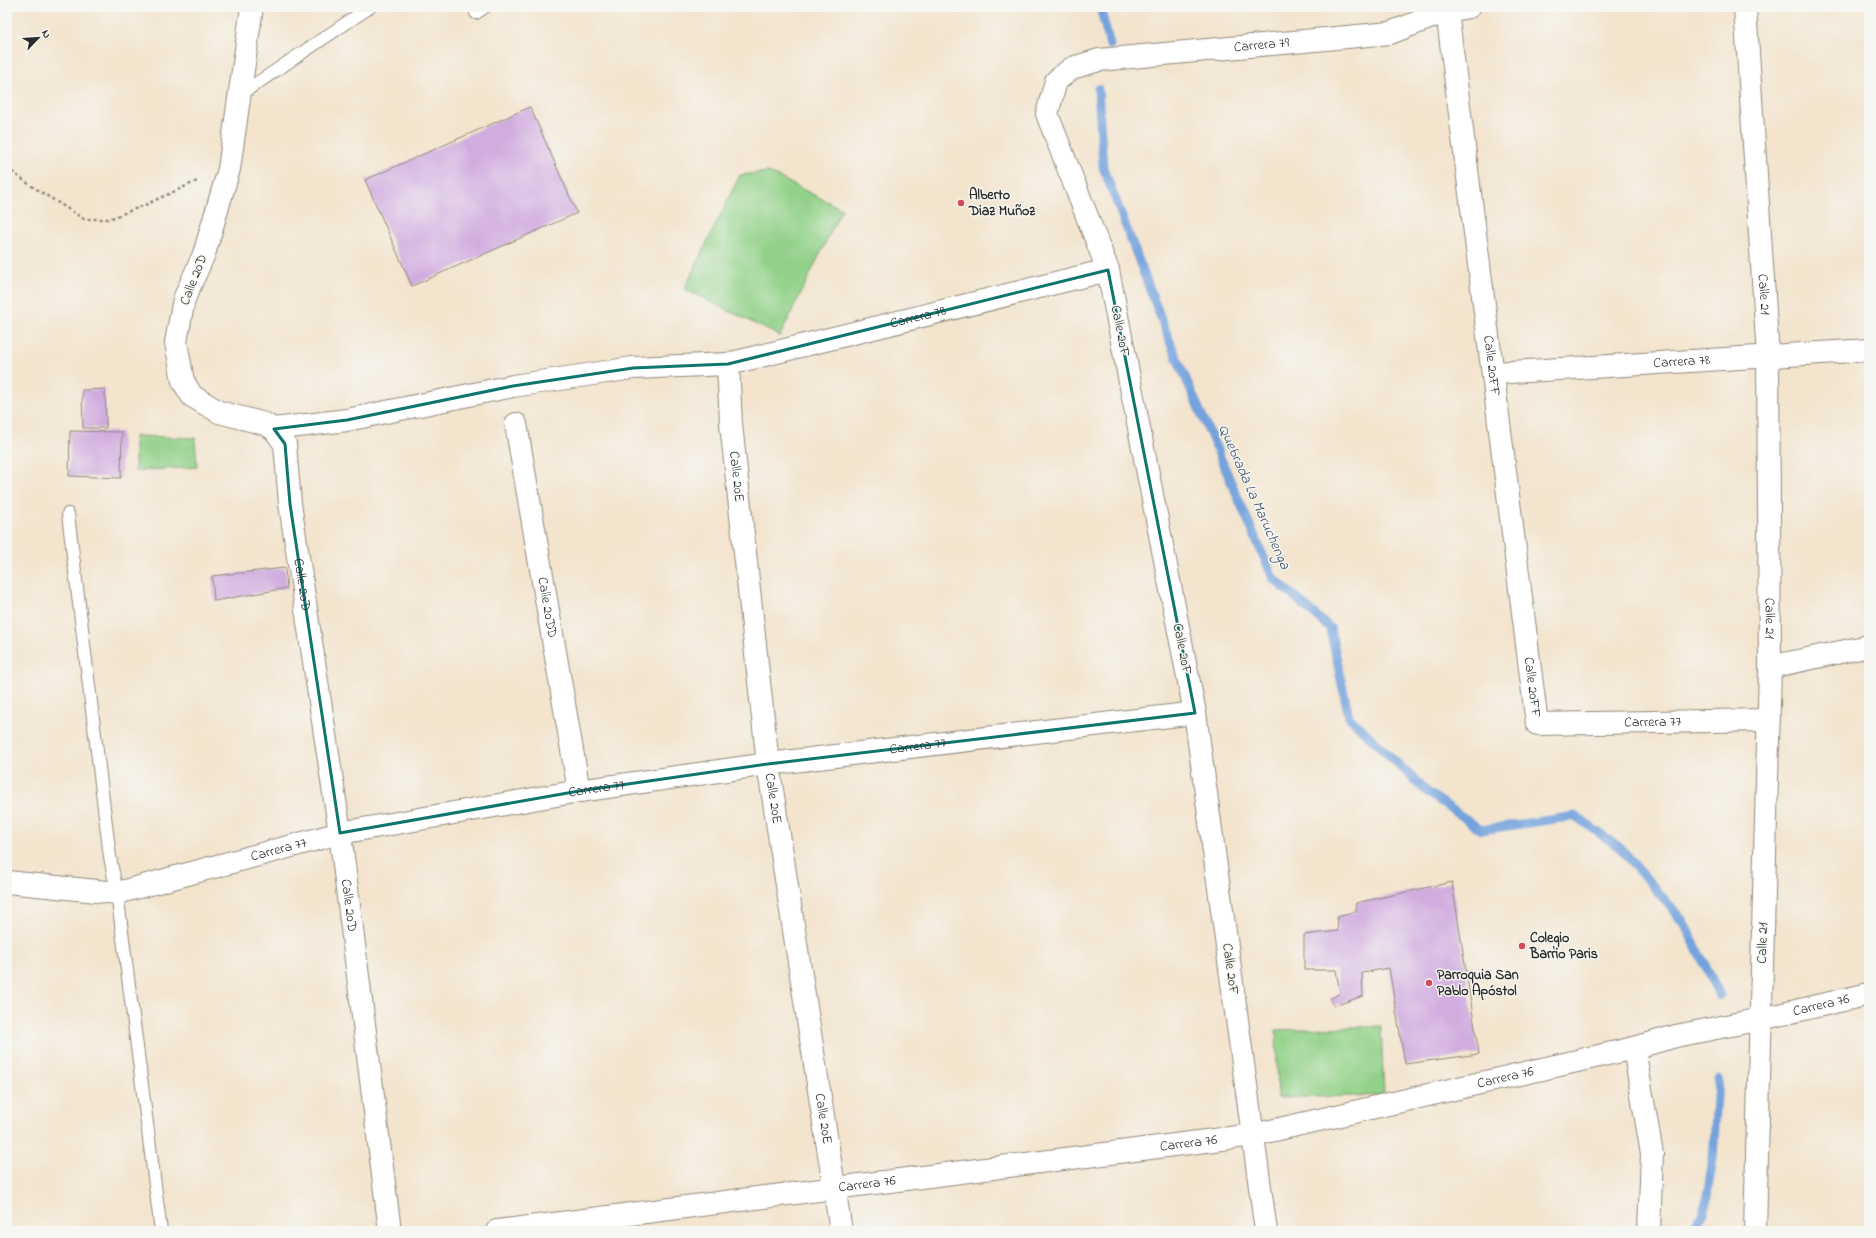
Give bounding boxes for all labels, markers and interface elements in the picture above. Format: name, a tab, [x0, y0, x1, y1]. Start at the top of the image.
north arrow	[18, 18, 58, 58]
text: N	[37, 27, 55, 41]
street label: Carrera 79	[1233, 32, 1291, 58]
place label: Alberto Diaz Muñoz	[968, 185, 1036, 222]
marker: Alberto Diaz Muñoz	[956, 198, 966, 208]
street label: Calle 20D	[175, 251, 213, 309]
street label: Calle 21	[1752, 273, 1776, 316]
street label: Carrera 78	[888, 300, 948, 334]
street label: Calle 20F	[1105, 304, 1135, 358]
street label: Calle 20FF	[1478, 334, 1506, 397]
street label: Carrera 78	[1653, 349, 1711, 374]
water label: Quebrada La Maruchenga	[1211, 421, 1296, 574]
street label: Calle 20E	[724, 450, 750, 503]
street label: Calle 20D	[288, 557, 317, 613]
street label: Calle 20DD	[532, 575, 563, 639]
street label: Calle 21	[1759, 598, 1780, 639]
street label: Calle 20F	[1167, 622, 1197, 676]
street label: Calle 20FF	[1518, 656, 1547, 719]
street label: Carrera 77	[1624, 711, 1682, 733]
street label: Carrera 77	[888, 732, 948, 760]
street label: Calle 20E	[759, 772, 788, 825]
street label: Carrera 77	[567, 774, 627, 803]
street label: Carrera 77	[248, 832, 309, 867]
street label: Calle 20D	[335, 878, 363, 933]
street label: Calle 21	[1752, 922, 1774, 964]
place label: Colegio Barrio Paris	[1529, 928, 1598, 965]
marker: Colegio Barrio Paris	[1517, 941, 1527, 951]
street label: Calle 20F	[1216, 942, 1244, 996]
place label: Parroquia San Pablo Apóstol	[1437, 965, 1519, 1002]
marker: Parroquia San Pablo Apóstol	[1424, 978, 1434, 988]
street label: Carrera 76	[1791, 988, 1852, 1022]
street label: Carrera 76	[1475, 1061, 1536, 1094]
street label: Calle 20E	[809, 1092, 838, 1146]
street label: Carrera 76	[1159, 1129, 1218, 1157]
street label: Carrera 76	[837, 1170, 897, 1198]

